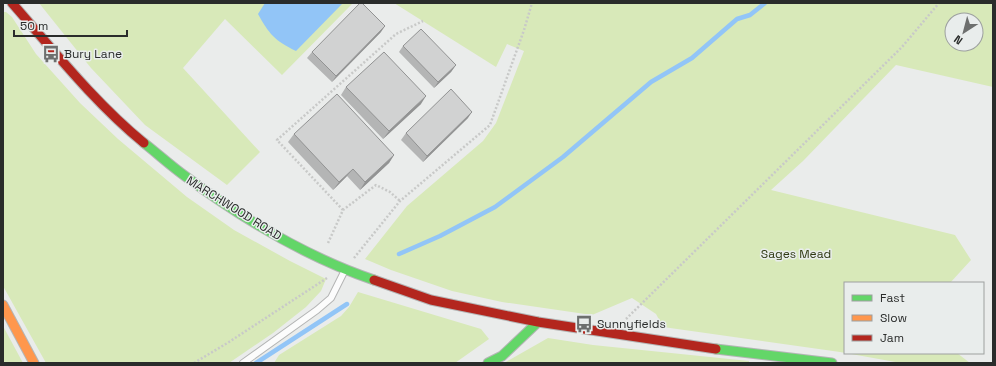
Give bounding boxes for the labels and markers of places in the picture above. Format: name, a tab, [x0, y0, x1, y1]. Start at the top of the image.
bus stop icon: Bury Lane	[41, 44, 61, 64]
place label: Bury Lane	[64, 46, 122, 62]
bus stop icon: Sunnyfields	[574, 314, 594, 334]
place label: Sunnyfields	[597, 316, 666, 332]

